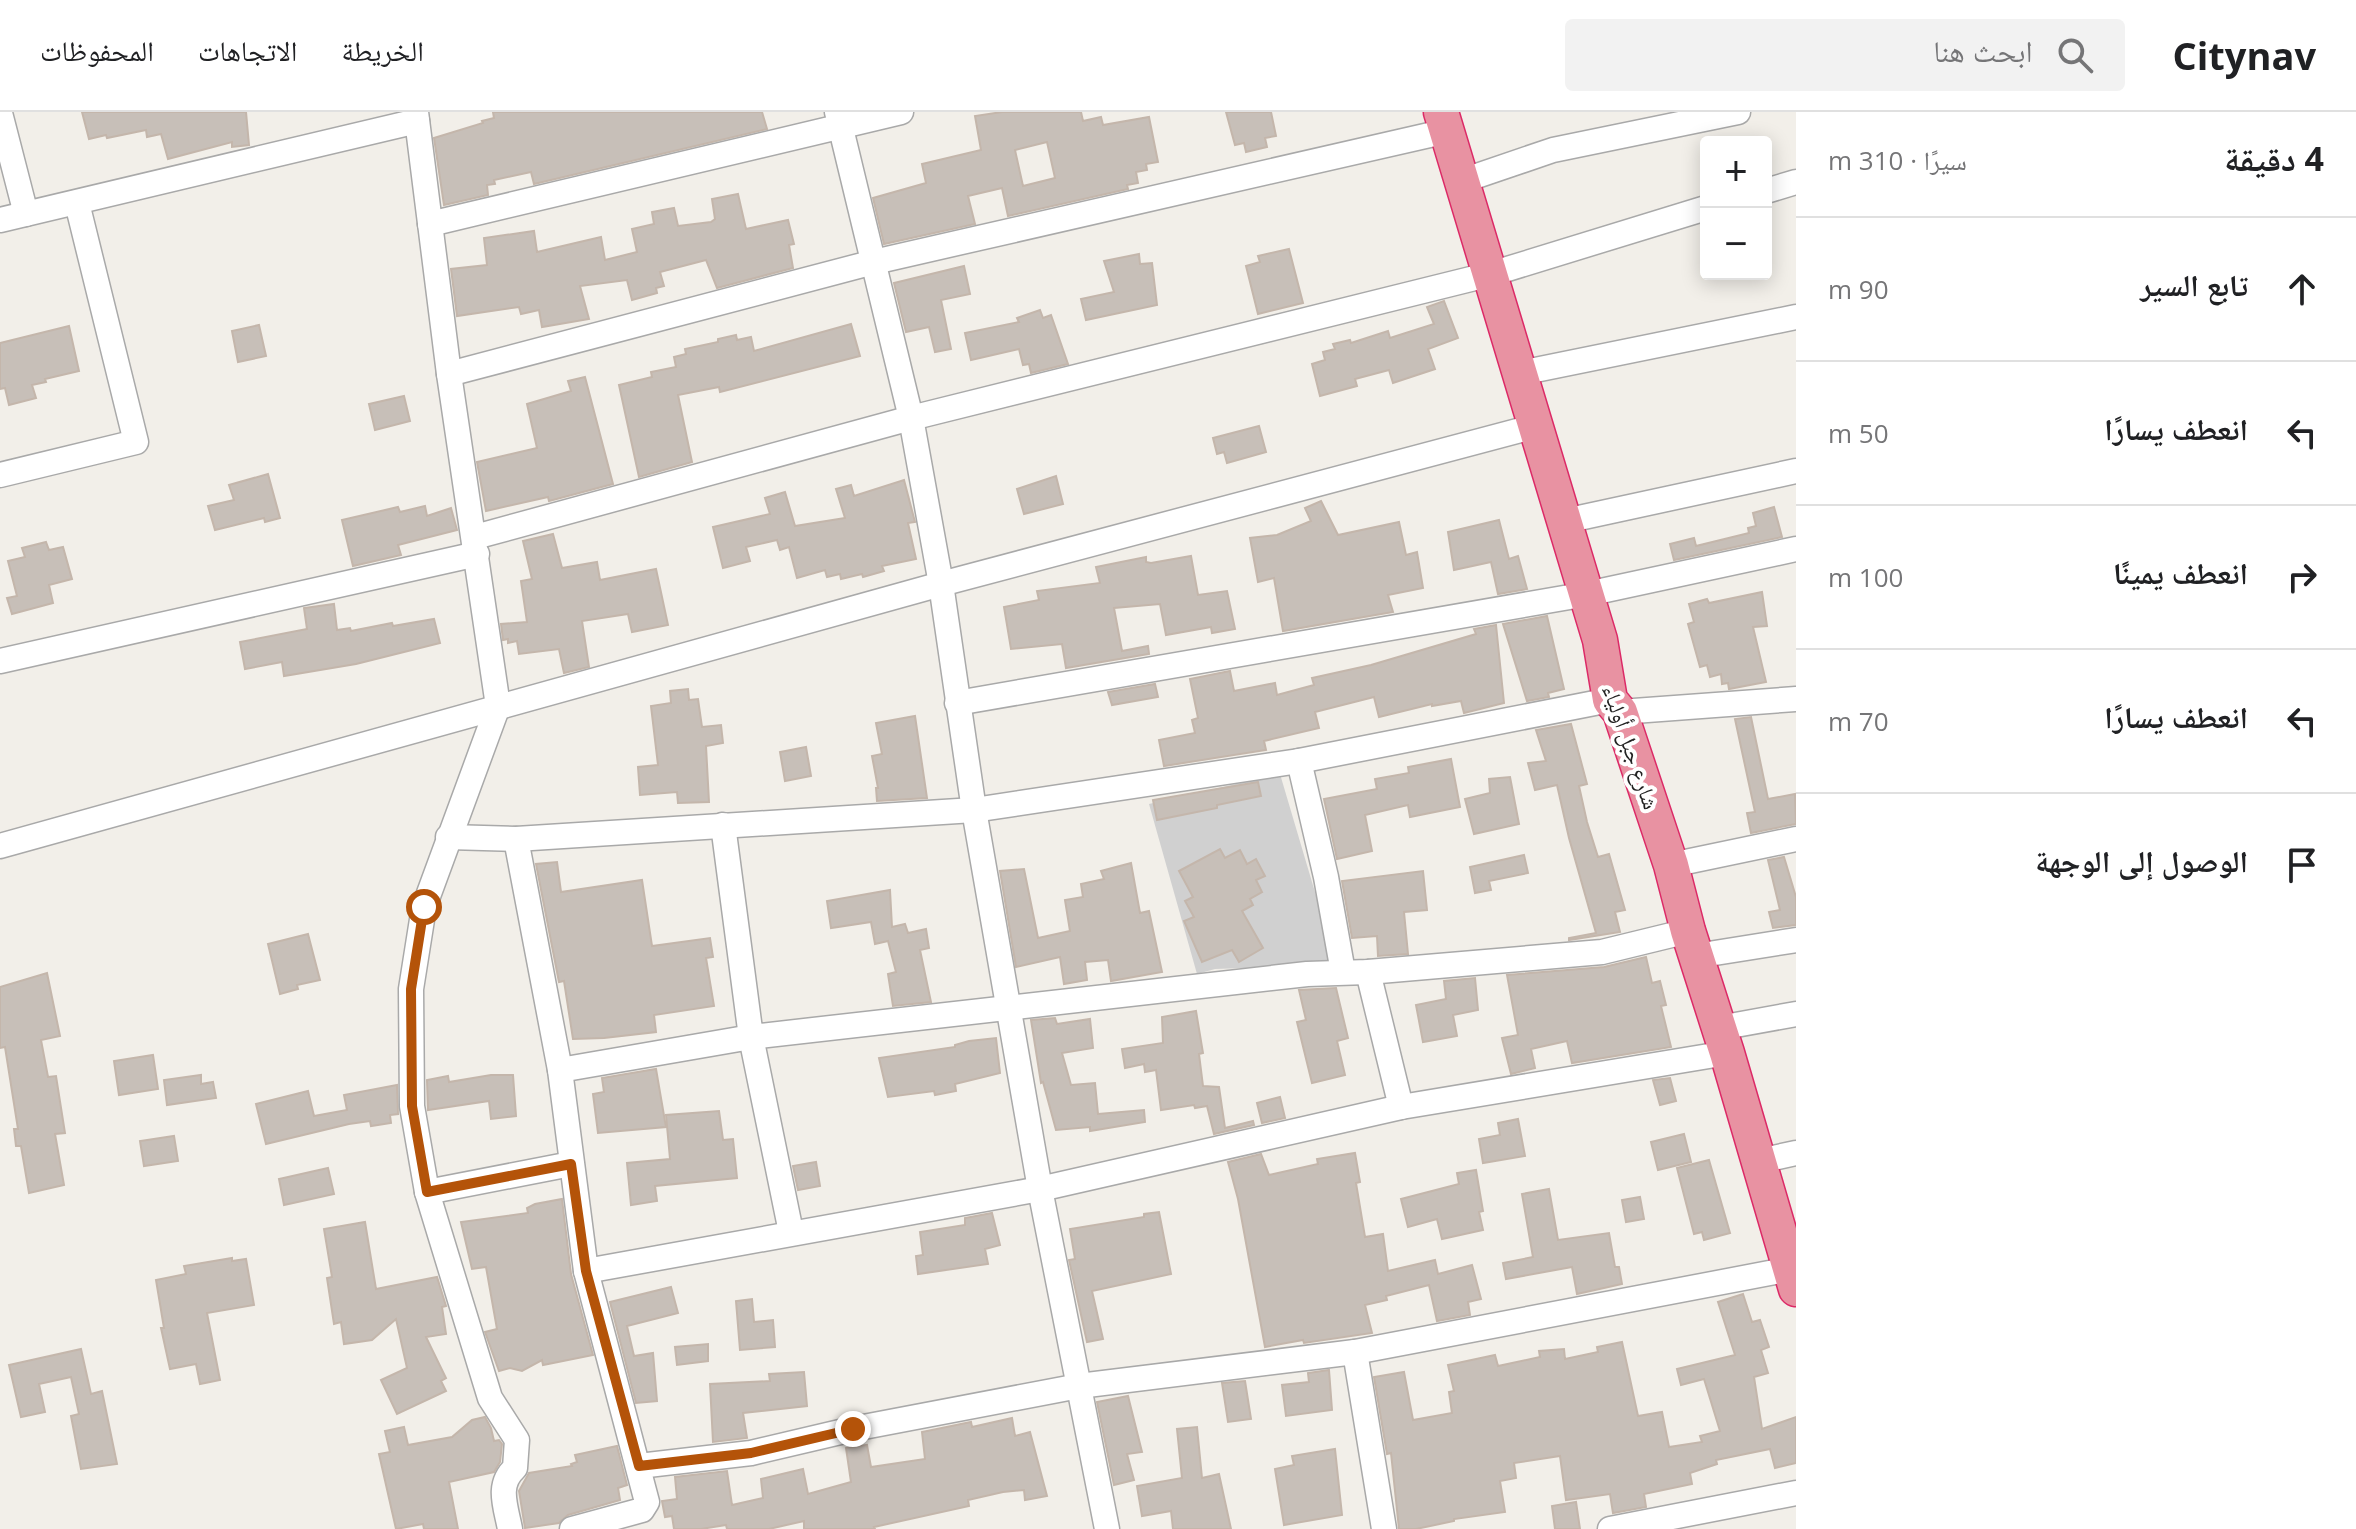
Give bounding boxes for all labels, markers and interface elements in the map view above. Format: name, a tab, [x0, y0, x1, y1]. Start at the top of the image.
search box	[1565, 19, 2125, 91]
text: Citynav	[2173, 29, 2316, 81]
text: ابحث هنا	[1933, 30, 2033, 71]
text: المحفوظات	[40, 31, 154, 69]
text: الاتجاهات	[198, 31, 297, 69]
text: الخريطة	[341, 31, 424, 69]
icon: search	[2053, 33, 2097, 77]
text: 4 دقيقة	[2224, 135, 2324, 181]
map controls	[1700, 136, 1772, 280]
button: +	[1700, 136, 1772, 208]
text: سيرًا · 310 m	[1828, 142, 1967, 178]
button: −	[1700, 208, 1772, 280]
text: تابع السير	[2140, 264, 2248, 305]
icon: ahead	[2280, 267, 2324, 311]
text: 90 m	[1828, 271, 1889, 307]
text: انعطف يسارًا	[2104, 408, 2248, 449]
icon: left	[2280, 411, 2324, 455]
text: 50 m	[1828, 415, 1889, 451]
text: انعطف يمينًا	[2113, 552, 2248, 593]
icon: right	[2280, 555, 2324, 599]
text: 100 m	[1828, 559, 1903, 595]
street label: شارع جبل أولياء	[1597, 680, 1667, 813]
text: انعطف يسارًا	[2104, 696, 2248, 737]
icon: left	[2280, 699, 2324, 743]
text: 70 m	[1828, 703, 1889, 739]
text: الوصول إلى الوجهة	[2035, 840, 2248, 881]
icon: arrive	[2280, 843, 2324, 887]
route start	[406, 889, 442, 925]
route end	[835, 1411, 871, 1447]

